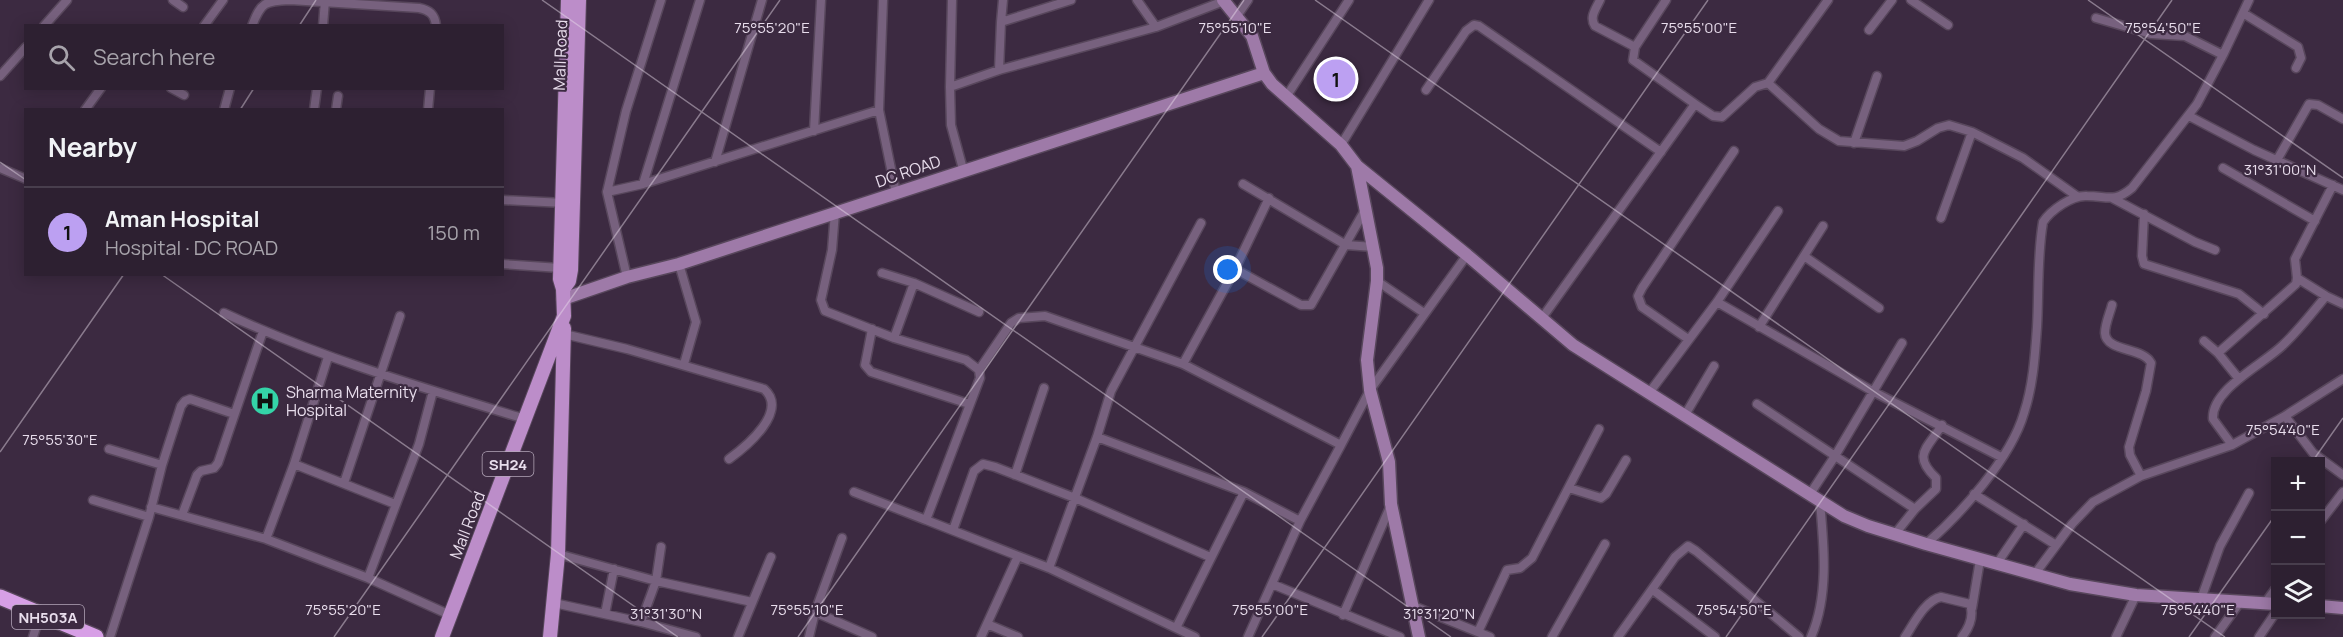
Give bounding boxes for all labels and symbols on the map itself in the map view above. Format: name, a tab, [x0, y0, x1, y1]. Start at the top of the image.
text: 75°55'20"E	[734, 17, 810, 38]
text: 75°55'10"E	[1199, 17, 1271, 38]
text: 75°55'00"E	[1661, 17, 1737, 38]
text: 75°54'50"E	[2125, 17, 2201, 38]
street label: Mall Road	[548, 19, 572, 91]
pin: 1	[1316, 56, 1356, 101]
street label: DC ROAD	[872, 150, 944, 192]
text: 31°31'00"N	[2244, 159, 2316, 180]
your location	[1213, 255, 1242, 284]
place label: Sharma Maternity Hospital	[286, 381, 418, 421]
hospital icon: Sharma Maternity Hospital	[249, 385, 281, 417]
text: 75°54'40"E	[2246, 419, 2320, 440]
text: 75°55'30"E	[22, 429, 98, 450]
road number: SH24	[482, 452, 534, 476]
street label: Mall Road	[444, 488, 490, 562]
text: 75°55'20"E	[305, 599, 381, 620]
text: 75°55'10"E	[771, 599, 843, 620]
text: 75°55'00"E	[1232, 599, 1308, 620]
text: 75°54'50"E	[1696, 599, 1772, 620]
text: 75°54'40"E	[2161, 599, 2235, 620]
text: 31°31'30"N	[630, 603, 702, 624]
text: 31°31'20"N	[1403, 603, 1475, 624]
road number: NH503A	[12, 605, 84, 629]

